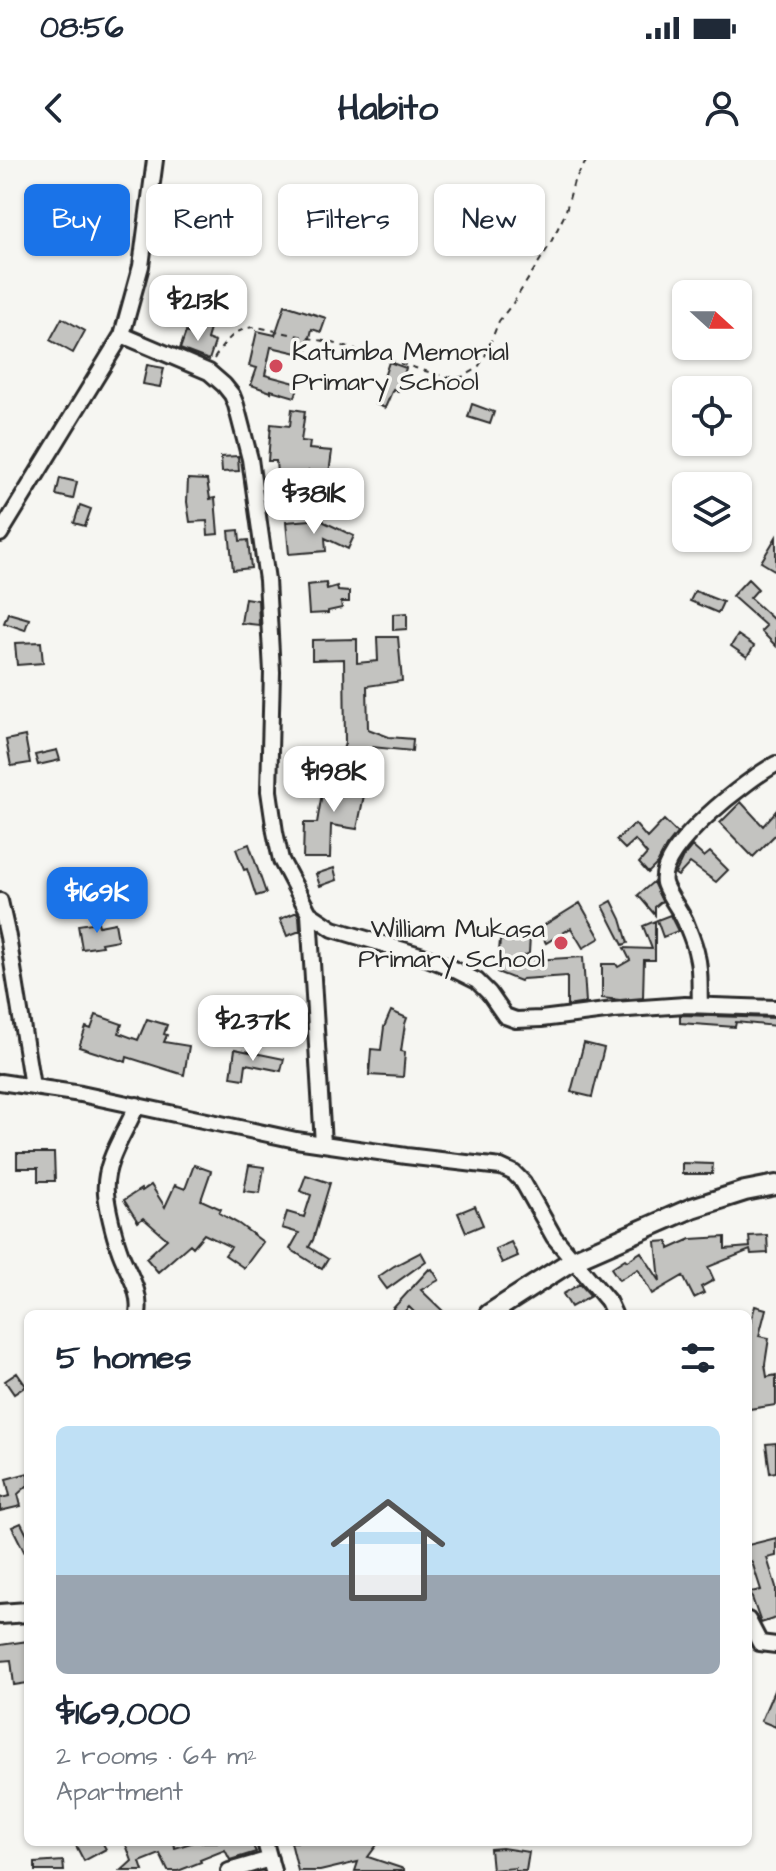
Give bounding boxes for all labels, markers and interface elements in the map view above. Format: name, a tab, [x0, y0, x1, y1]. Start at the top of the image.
text: 08:56	[40, 7, 123, 49]
text: Habito	[338, 83, 438, 134]
icon: back	[32, 86, 76, 130]
icon: person	[700, 86, 744, 130]
chip: Buy	[24, 184, 130, 256]
chip: Rent	[146, 184, 262, 256]
chip: Filters	[278, 184, 418, 256]
chip: New	[434, 184, 545, 256]
pin: $213K	[142, 275, 254, 343]
north arrow	[672, 280, 752, 360]
map controls	[672, 280, 752, 552]
text: $213K	[167, 283, 229, 319]
place label: Katumba Memorial Primary School	[292, 334, 509, 402]
marker: Katumba Memorial Primary School	[267, 357, 285, 375]
button: locate	[672, 376, 752, 456]
pin: $381K	[258, 468, 370, 536]
button: layers	[672, 472, 752, 552]
text: $381K	[282, 476, 346, 512]
pin: $198K	[278, 746, 390, 814]
text: $198K	[301, 754, 367, 790]
pin: $169K	[41, 867, 153, 935]
text: $169K	[65, 875, 129, 911]
place label: William Mukasa Primary School	[358, 911, 545, 979]
marker: William Mukasa Primary School	[552, 934, 570, 952]
pin: $237K	[197, 995, 309, 1063]
text: $237K	[216, 1003, 290, 1039]
text: 5 homes	[56, 1334, 192, 1382]
icon: filters	[676, 1336, 720, 1380]
icon: home	[316, 1478, 460, 1622]
text: $169,000	[56, 1690, 190, 1738]
text: 2 rooms · 64 m²	[56, 1738, 257, 1774]
text: Apartment	[56, 1774, 183, 1810]

